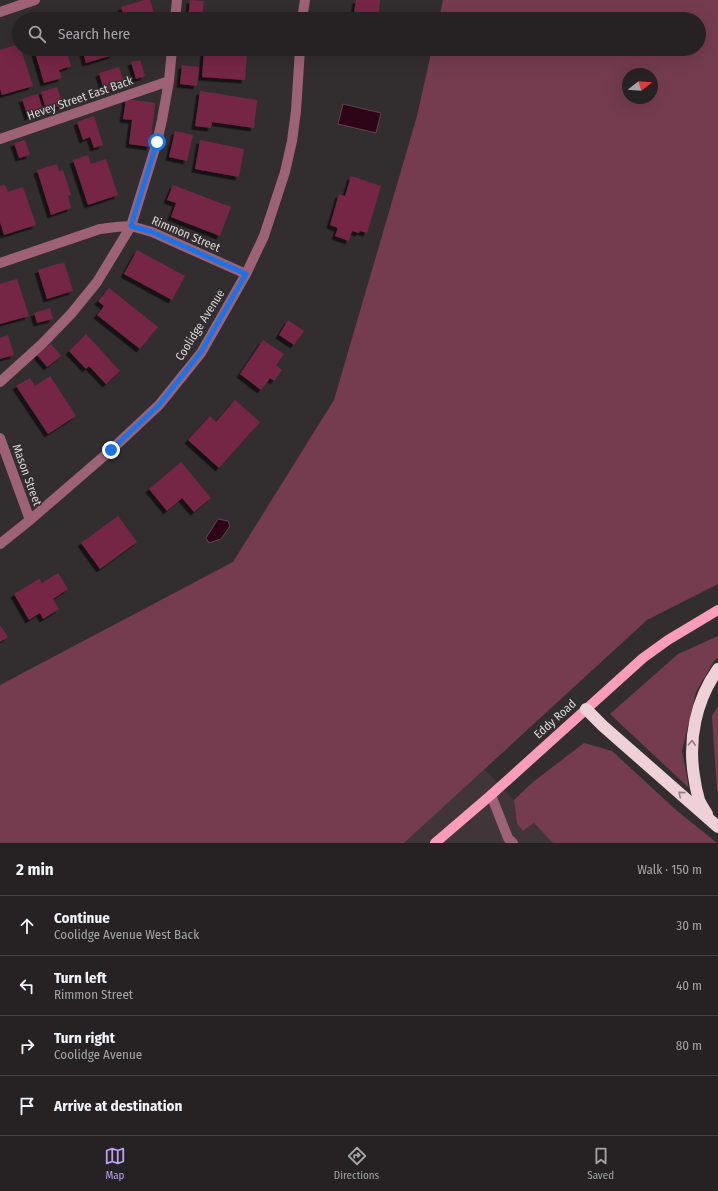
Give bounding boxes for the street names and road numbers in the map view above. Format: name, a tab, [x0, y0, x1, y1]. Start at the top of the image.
street label: Hevey Street East Back	[25, 73, 135, 123]
street label: Rimmon Street	[150, 213, 222, 255]
street label: Coolidge Avenue	[173, 287, 228, 363]
street label: Mason Street	[9, 442, 45, 508]
street label: Eddy Road	[531, 697, 579, 741]

